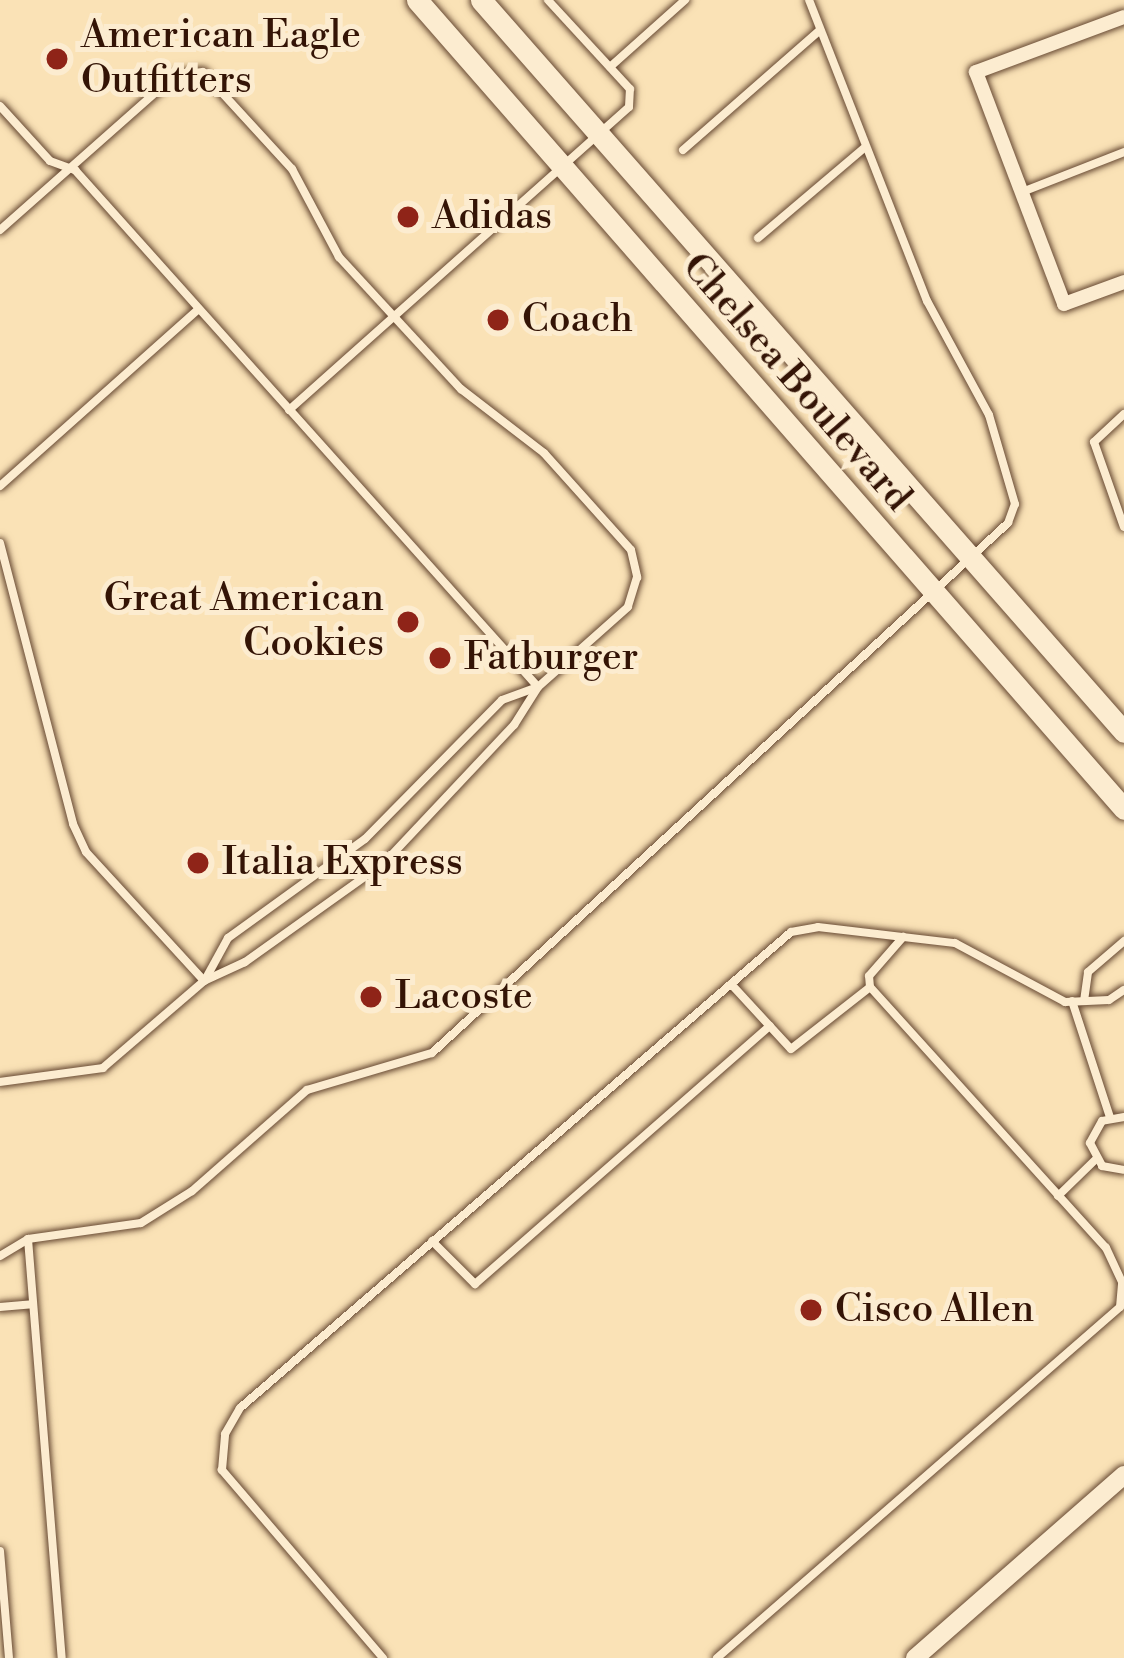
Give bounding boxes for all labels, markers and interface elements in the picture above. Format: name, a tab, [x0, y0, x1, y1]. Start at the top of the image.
place label: American Eagle Outfitters	[81, 14, 361, 105]
marker: American Eagle Outfitters	[44, 46, 70, 72]
place label: Adidas	[432, 194, 552, 240]
marker: Adidas	[395, 204, 421, 230]
street label: Chelsea Boulevard	[671, 245, 921, 521]
place label: Coach	[522, 297, 633, 343]
marker: Coach	[485, 307, 511, 333]
place label: Great American Cookies	[104, 577, 384, 668]
marker: Great American Cookies	[395, 609, 421, 635]
place label: Fatburger	[464, 635, 638, 681]
marker: Fatburger	[427, 645, 453, 671]
place label: Italia Express	[222, 840, 463, 886]
marker: Italia Express	[185, 850, 211, 876]
place label: Lacoste	[395, 974, 533, 1020]
marker: Lacoste	[358, 984, 384, 1010]
place label: Cisco Allen	[835, 1287, 1034, 1333]
marker: Cisco Allen	[798, 1297, 824, 1323]

